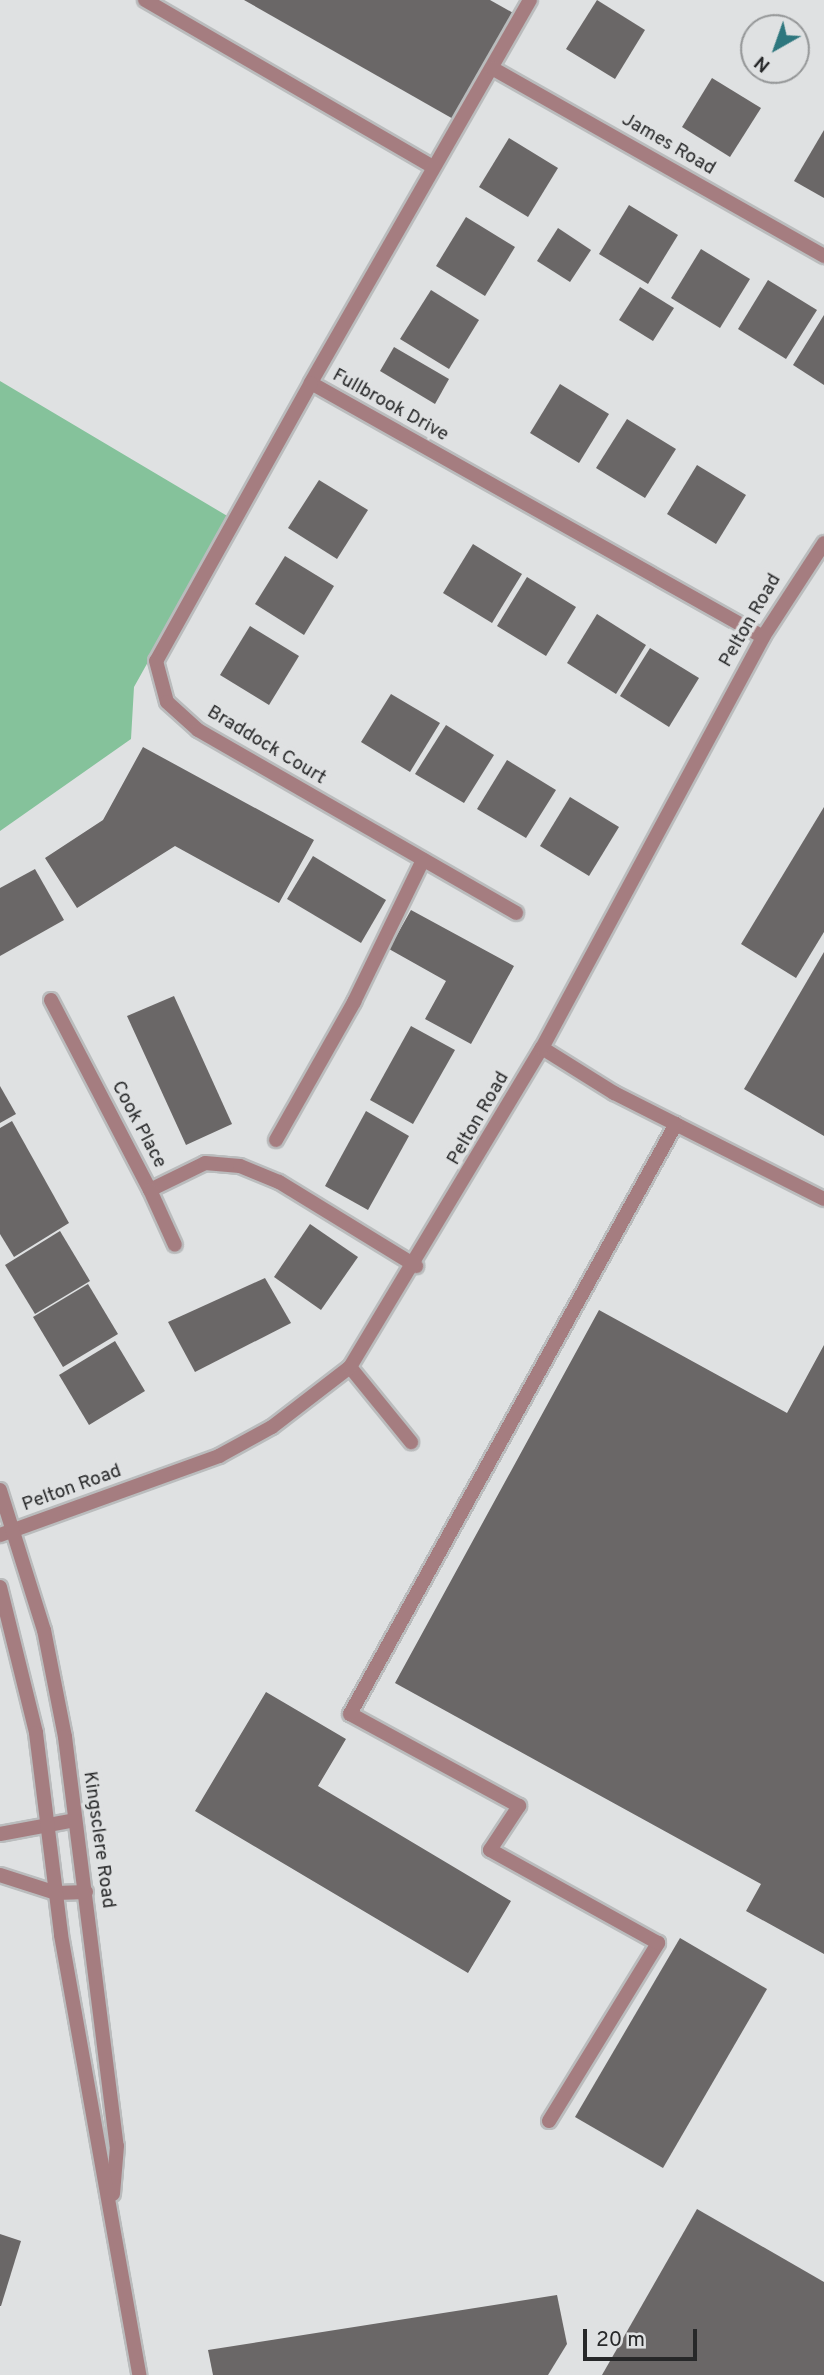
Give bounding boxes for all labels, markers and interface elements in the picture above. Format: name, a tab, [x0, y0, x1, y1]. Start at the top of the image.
north arrow	[740, 14, 810, 84]
text: N	[750, 50, 776, 77]
street label: James Road	[617, 109, 719, 181]
street label: Fullbrook Drive	[328, 365, 452, 447]
street label: Pelton Road	[715, 570, 787, 672]
street label: Braddock Court	[202, 702, 330, 790]
street label: Pelton Road	[443, 1068, 515, 1170]
street label: Cook Place	[106, 1077, 170, 1173]
street label: Pelton Road	[19, 1461, 125, 1517]
street label: Kingsclere Road	[77, 1770, 119, 1910]
scale bar	[586, 2316, 700, 2360]
text: 20 m	[596, 2327, 645, 2354]

